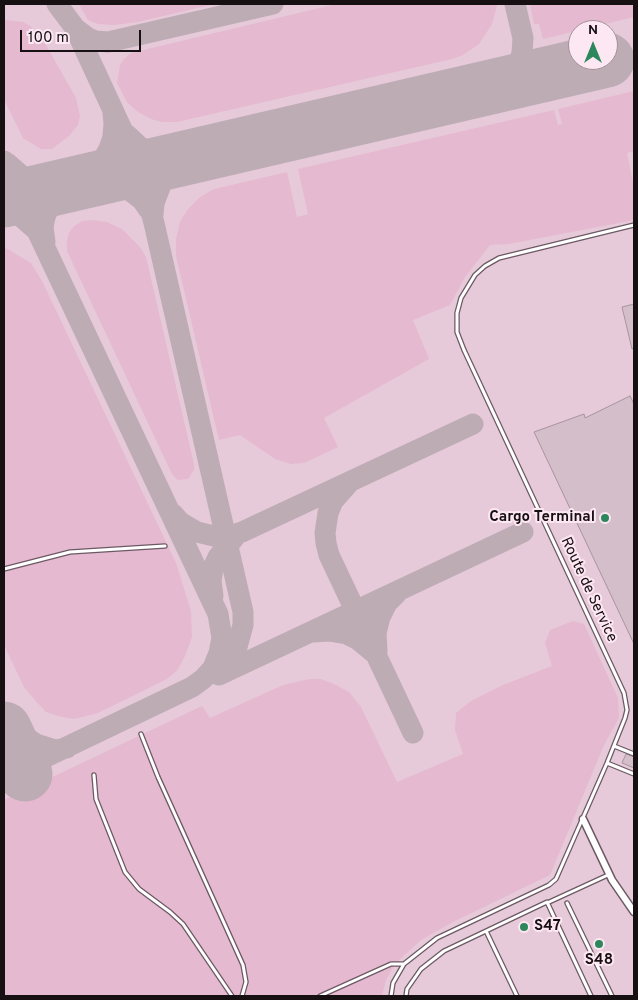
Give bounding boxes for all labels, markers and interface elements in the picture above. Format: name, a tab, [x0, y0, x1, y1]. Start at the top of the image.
scale bar	[22, 20, 144, 52]
north arrow	[568, 20, 618, 70]
text: N	[588, 22, 598, 39]
text: 100 m	[28, 29, 69, 48]
place label: Cargo Terminal	[489, 509, 595, 527]
marker: Cargo Terminal	[599, 512, 611, 524]
street label: Route de Service	[556, 535, 620, 645]
place label: S47	[534, 918, 561, 936]
marker: S47	[518, 921, 530, 933]
marker: S48	[593, 938, 605, 950]
place label: S48	[585, 952, 613, 970]

